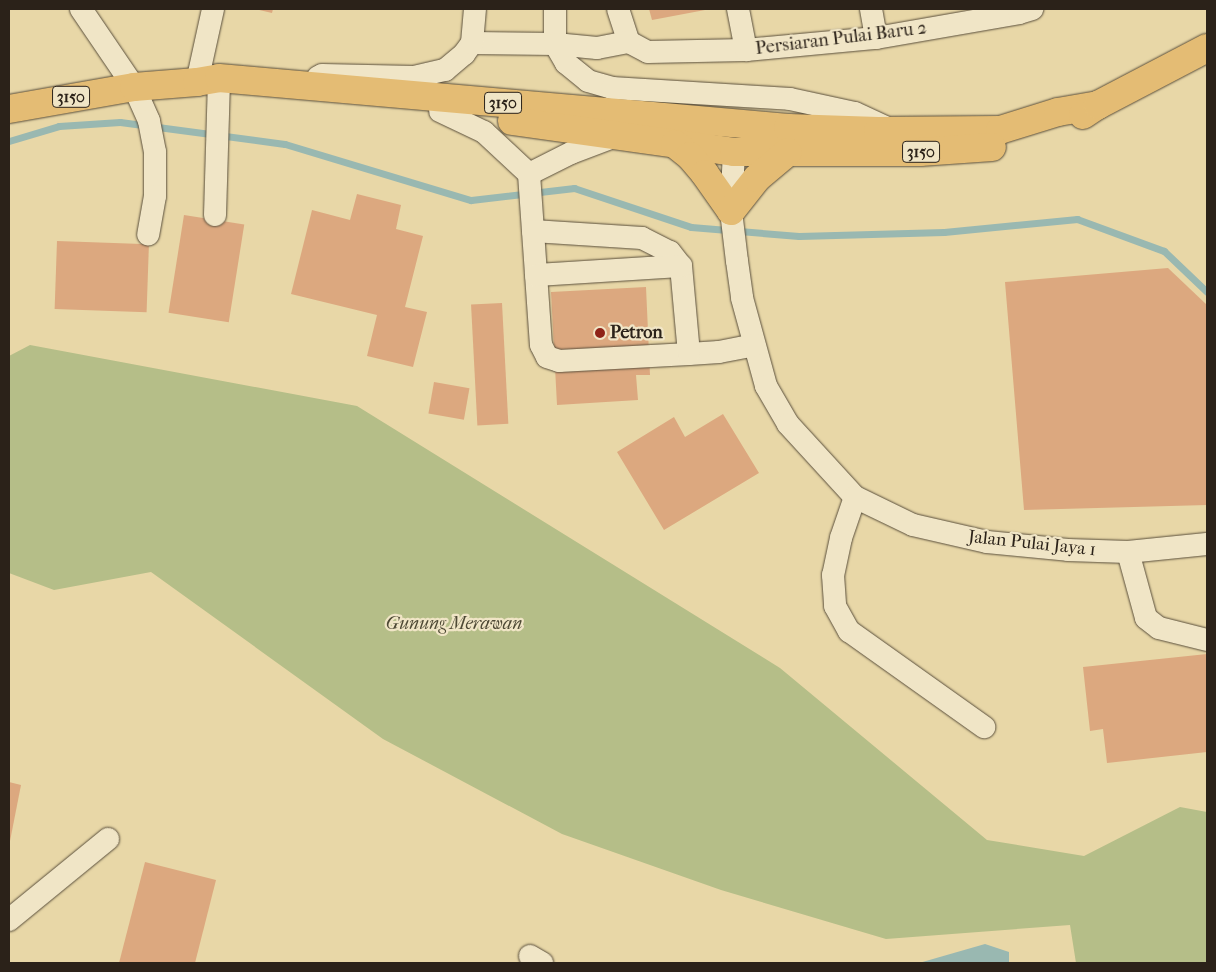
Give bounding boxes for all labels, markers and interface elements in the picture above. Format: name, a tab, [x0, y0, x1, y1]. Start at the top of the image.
street label: Persiaran Pulai Baru 2	[754, 18, 928, 60]
road number: 3150	[51, 84, 91, 110]
road number: 3150	[483, 90, 523, 116]
road number: 3150	[901, 138, 941, 166]
place label: Petron	[610, 322, 663, 344]
marker: Petron	[594, 327, 606, 339]
street label: Jalan Pulai Jaya 1	[967, 527, 1097, 561]
park label: Gunung Merawan	[386, 613, 522, 635]

